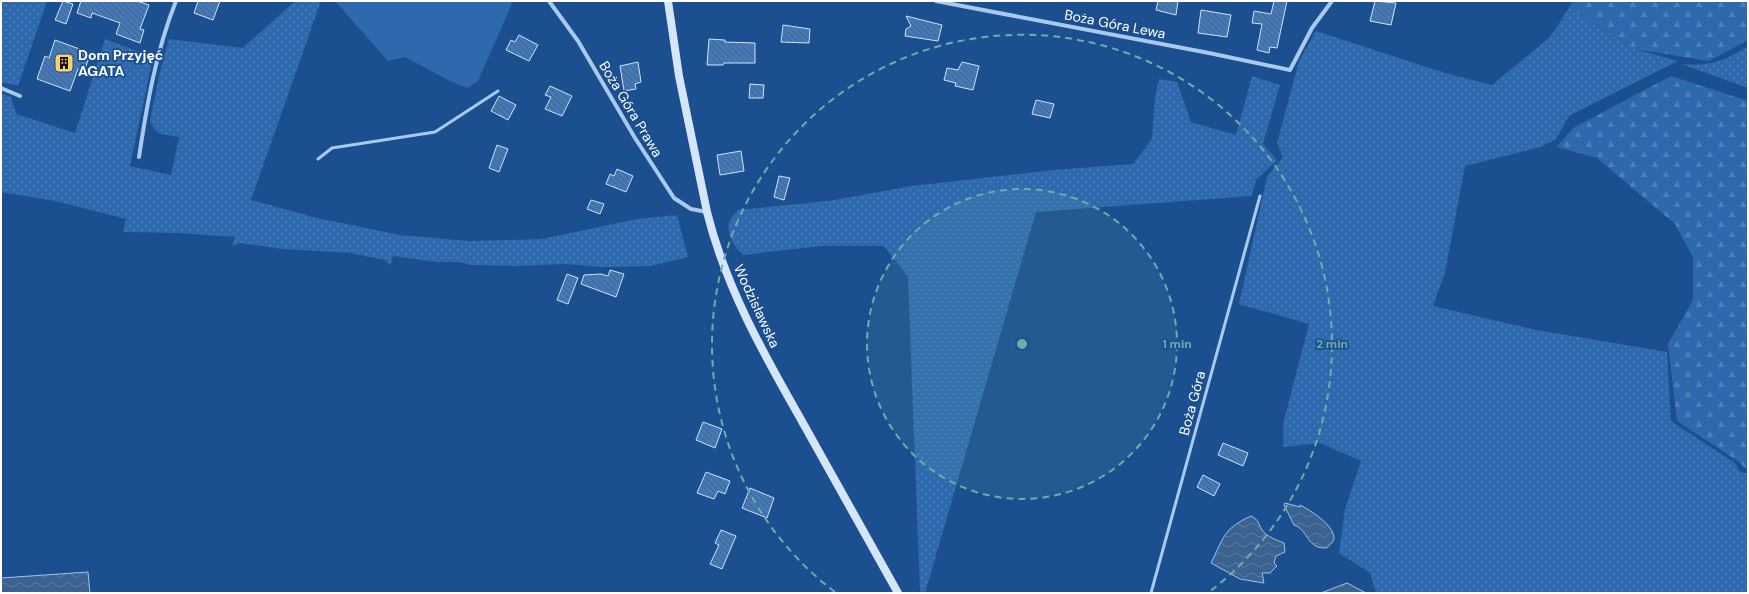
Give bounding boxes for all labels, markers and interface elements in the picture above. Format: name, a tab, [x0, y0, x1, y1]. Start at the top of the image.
street label: Boża Góra Lewa	[1063, 5, 1167, 43]
place label: Dom Przyjęć AGATA	[78, 46, 163, 80]
building icon: Dom Przyjęć AGATA	[53, 52, 75, 74]
street label: Boża Góra Prawa	[595, 58, 667, 160]
street label: Wodzisławska	[730, 261, 784, 351]
text: 1 min	[1162, 336, 1192, 352]
text: 2 min	[1316, 336, 1348, 352]
centre of rings	[1015, 337, 1029, 351]
street label: Boża Góra	[1175, 369, 1209, 437]

